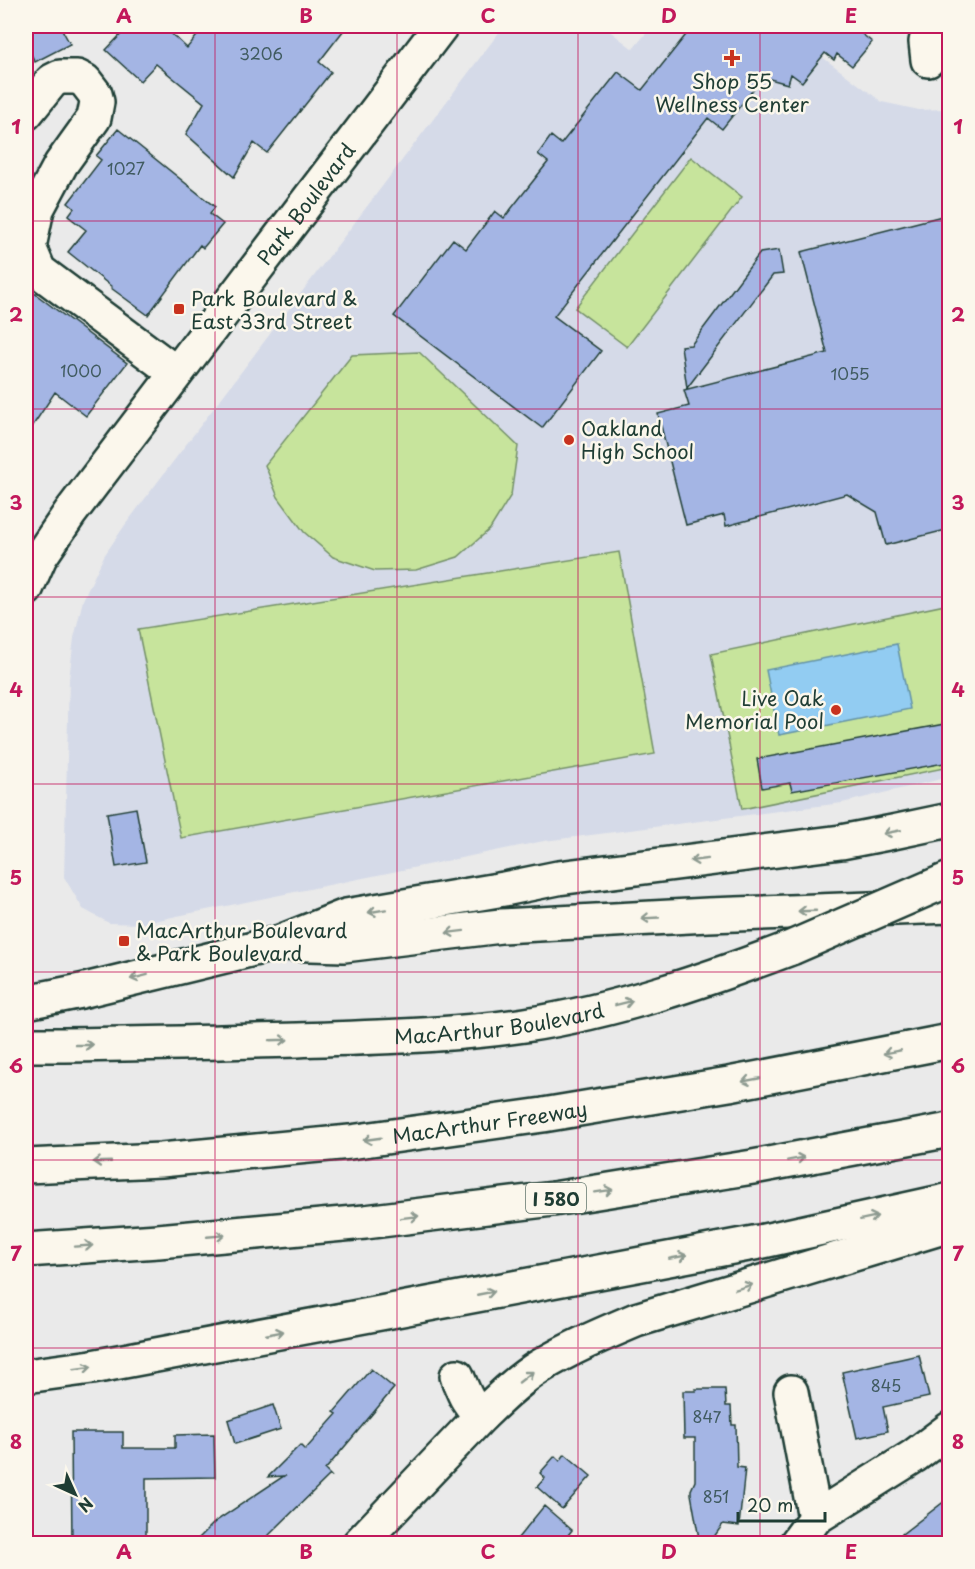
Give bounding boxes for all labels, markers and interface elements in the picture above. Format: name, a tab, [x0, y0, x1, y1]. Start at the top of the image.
text: A	[116, 0, 132, 30]
text: B	[299, 0, 313, 30]
text: C	[480, 0, 496, 30]
text: D	[661, 0, 677, 30]
text: E	[845, 0, 857, 30]
house number: 3206	[239, 41, 283, 65]
marker: Shop 55 Wellness Center	[723, 49, 741, 67]
place label: Shop 55 Wellness Center	[655, 66, 810, 119]
text: 1	[11, 111, 21, 141]
text: 1	[953, 111, 963, 141]
street label: Park Boulevard	[249, 136, 362, 271]
house number: 1027	[107, 156, 145, 180]
place label: Park Boulevard & East 33rd Street	[191, 283, 357, 336]
text: 2	[9, 299, 23, 329]
text: 2	[951, 299, 965, 329]
marker: Park Boulevard & East 33rd Street	[172, 302, 186, 316]
house number: 1000	[60, 358, 102, 382]
house number: 1055	[830, 361, 870, 385]
place label: Oakland High School	[581, 413, 694, 466]
marker: Oakland High School	[562, 433, 576, 447]
text: 3	[9, 487, 23, 517]
text: 3	[951, 487, 965, 517]
text: 4	[9, 674, 23, 704]
text: 4	[951, 674, 965, 704]
place label: Live Oak Memorial Pool	[685, 683, 824, 736]
marker: Live Oak Memorial Pool	[829, 703, 843, 717]
one-way arrow	[883, 827, 903, 838]
one-way arrow	[690, 855, 710, 866]
text: 5	[10, 862, 22, 892]
text: 5	[952, 862, 964, 892]
one-way arrow	[367, 906, 387, 917]
one-way arrow	[798, 906, 818, 917]
one-way arrow	[640, 913, 660, 924]
place label: MacArthur Boulevard & Park Boulevard	[136, 915, 347, 968]
one-way arrow	[446, 926, 466, 937]
marker: MacArthur Boulevard & Park Boulevard	[117, 934, 131, 948]
one-way arrow	[130, 972, 149, 984]
street label: MacArthur Boulevard	[394, 995, 607, 1051]
one-way arrow	[614, 997, 633, 1009]
one-way arrow	[268, 1035, 288, 1046]
one-way arrow	[73, 1039, 93, 1051]
one-way arrow	[883, 1047, 902, 1058]
text: 6	[9, 1050, 23, 1080]
text: 6	[951, 1050, 965, 1080]
one-way arrow	[742, 1075, 761, 1086]
street label: MacArthur Freeway	[390, 1093, 589, 1151]
one-way arrow	[362, 1133, 382, 1144]
one-way arrow	[786, 1153, 805, 1164]
one-way arrow	[93, 1157, 113, 1168]
road number: I 580	[526, 1183, 586, 1213]
one-way arrow	[593, 1185, 613, 1196]
one-way arrow	[400, 1211, 420, 1222]
one-way arrow	[858, 1212, 878, 1223]
one-way arrow	[206, 1230, 226, 1241]
text: 7	[10, 1238, 22, 1268]
text: 7	[952, 1238, 964, 1268]
one-way arrow	[73, 1240, 93, 1251]
one-way arrow	[667, 1251, 687, 1262]
one-way arrow	[734, 1281, 753, 1292]
one-way arrow	[476, 1287, 495, 1298]
one-way arrow	[265, 1327, 284, 1338]
one-way arrow	[73, 1363, 93, 1374]
one-way arrow	[518, 1370, 534, 1383]
house number: 845	[871, 1373, 901, 1397]
house number: 847	[693, 1404, 722, 1428]
text: 8	[10, 1426, 22, 1456]
text: 8	[952, 1426, 964, 1456]
north arrow	[45, 1464, 105, 1524]
house number: 851	[703, 1484, 729, 1508]
scale bar	[738, 1485, 825, 1523]
text: 20 m	[747, 1491, 793, 1518]
text: N	[73, 1492, 99, 1518]
text: A	[116, 1536, 132, 1566]
text: B	[299, 1536, 313, 1566]
text: C	[480, 1536, 496, 1566]
text: D	[661, 1536, 677, 1566]
text: E	[845, 1536, 857, 1566]

